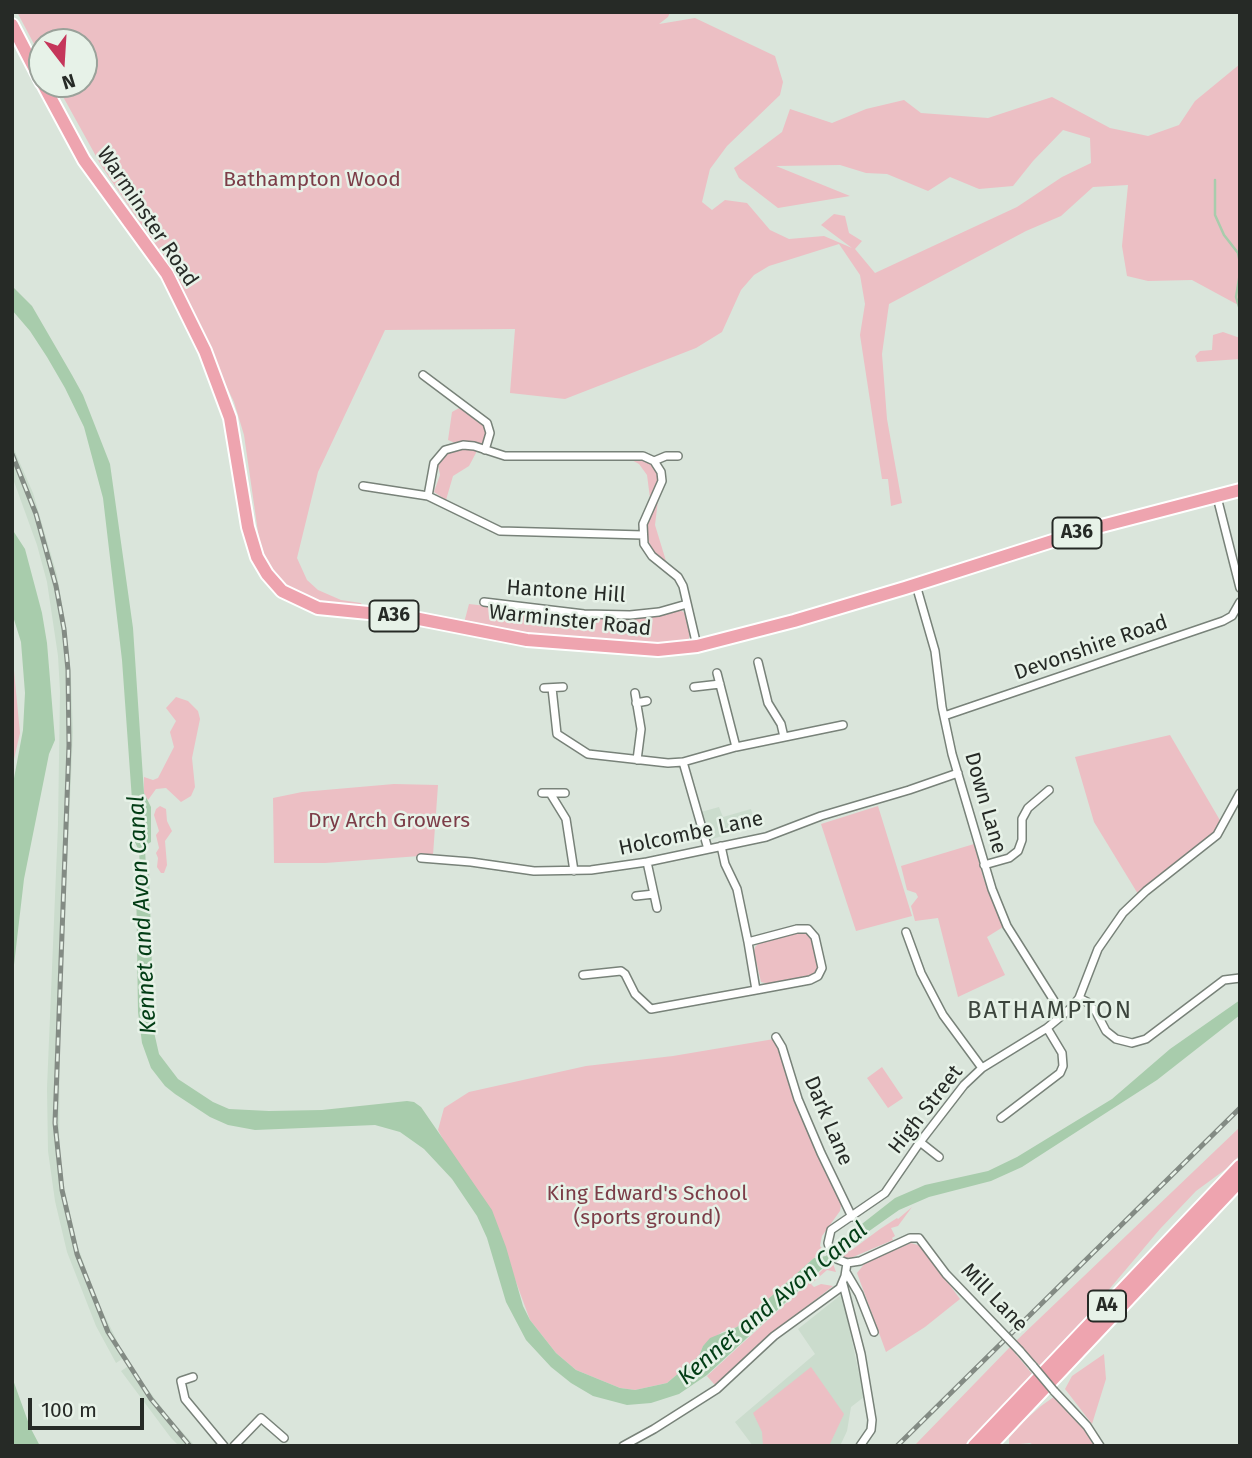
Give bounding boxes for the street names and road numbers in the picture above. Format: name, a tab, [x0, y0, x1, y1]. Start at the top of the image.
street label: Warminster Road	[91, 142, 203, 292]
road number: A36	[1052, 518, 1102, 548]
street label: Hantone Hill	[506, 575, 626, 609]
road number: A36	[370, 600, 418, 632]
street label: Warminster Road	[488, 600, 652, 642]
street label: Devonshire Road	[1011, 610, 1171, 686]
street label: Down Lane	[959, 749, 1011, 857]
street label: Holcombe Lane	[616, 806, 766, 862]
street label: High Street	[883, 1060, 969, 1160]
street label: Dark Lane	[798, 1073, 858, 1169]
street label: Mill Lane	[955, 1258, 1033, 1338]
road number: A4	[1088, 1290, 1126, 1322]

